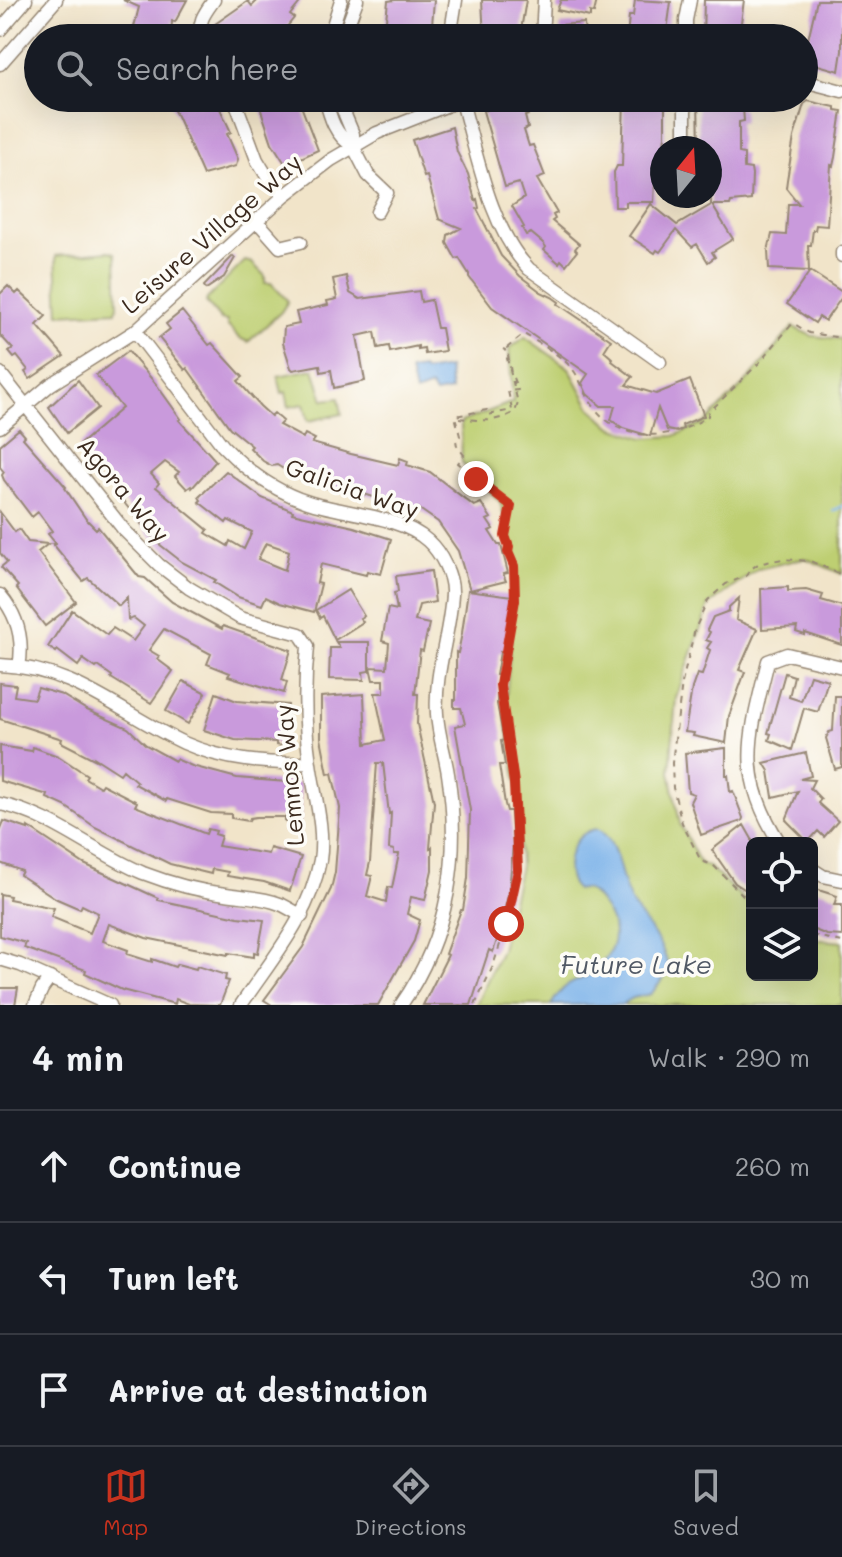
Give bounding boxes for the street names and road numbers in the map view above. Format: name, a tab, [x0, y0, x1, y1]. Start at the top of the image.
street label: Leisure Village Way	[114, 146, 308, 320]
street label: Agora Way	[71, 430, 177, 548]
street label: Galicia Way	[282, 450, 423, 525]
street label: Lemnos Way	[267, 703, 310, 847]

